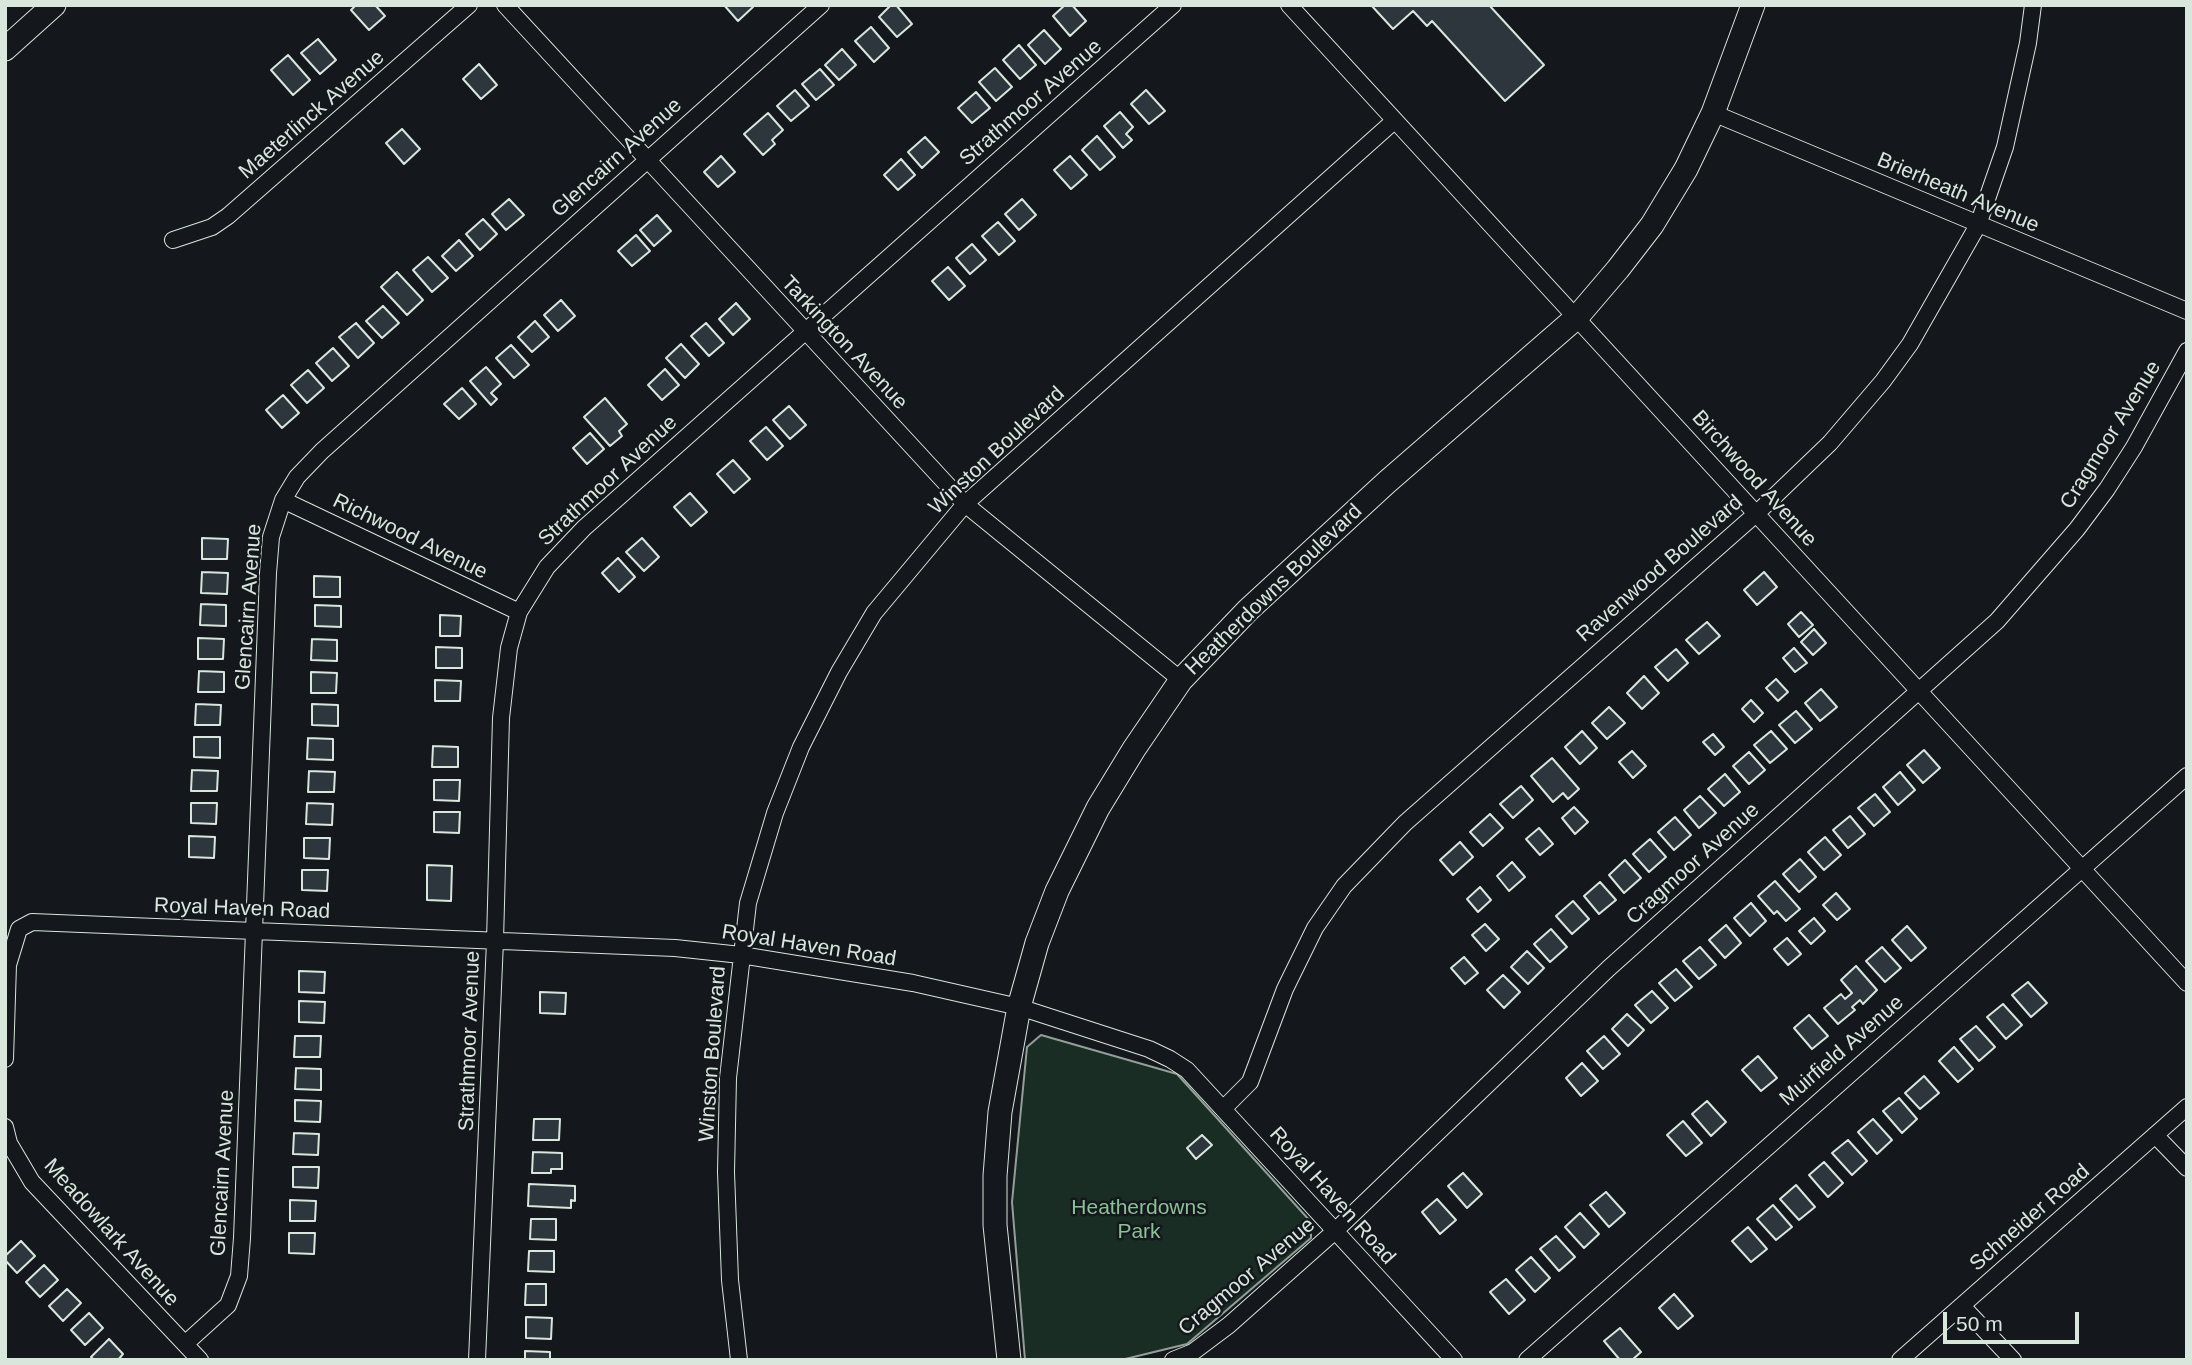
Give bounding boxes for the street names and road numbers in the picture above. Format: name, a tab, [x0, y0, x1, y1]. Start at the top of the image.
street label: Strathmoor Avenue	[955, 34, 1107, 172]
street label: Maeterlinck Avenue	[234, 45, 390, 185]
street label: Glencairn Avenue	[547, 93, 687, 223]
street label: Brierheath Avenue	[1873, 147, 2043, 239]
street label: Tarkington Avenue	[776, 271, 912, 415]
street label: Cragmoor Avenue	[2055, 356, 2167, 514]
street label: Winston Boulevard	[924, 382, 1070, 520]
street label: Birchwood Avenue	[1686, 406, 1822, 552]
street label: Strathmoor Avenue	[533, 410, 683, 552]
street label: Richwood Avenue	[329, 489, 491, 585]
street label: Ravenwood Boulevard	[1572, 490, 1748, 648]
street label: Heatherdowns Boulevard	[1180, 499, 1368, 681]
street label: Glencairn Avenue	[231, 523, 267, 691]
street label: Cragmoor Avenue	[1621, 798, 1765, 930]
street label: Royal Haven Road	[153, 893, 331, 925]
street label: Royal Haven Road	[720, 920, 898, 972]
street label: Strathmoor Avenue	[454, 950, 486, 1132]
street label: Winston Boulevard	[694, 965, 732, 1143]
street label: Muirfield Avenue	[1775, 990, 1909, 1112]
street label: Glencairn Avenue	[206, 1089, 240, 1257]
street label: Royal Haven Road	[1264, 1122, 1400, 1270]
street label: Meadowlark Avenue	[38, 1154, 184, 1312]
street label: Schneider Road	[1965, 1159, 2095, 1277]
street label: Cragmoor Avenue	[1174, 1213, 1320, 1341]

